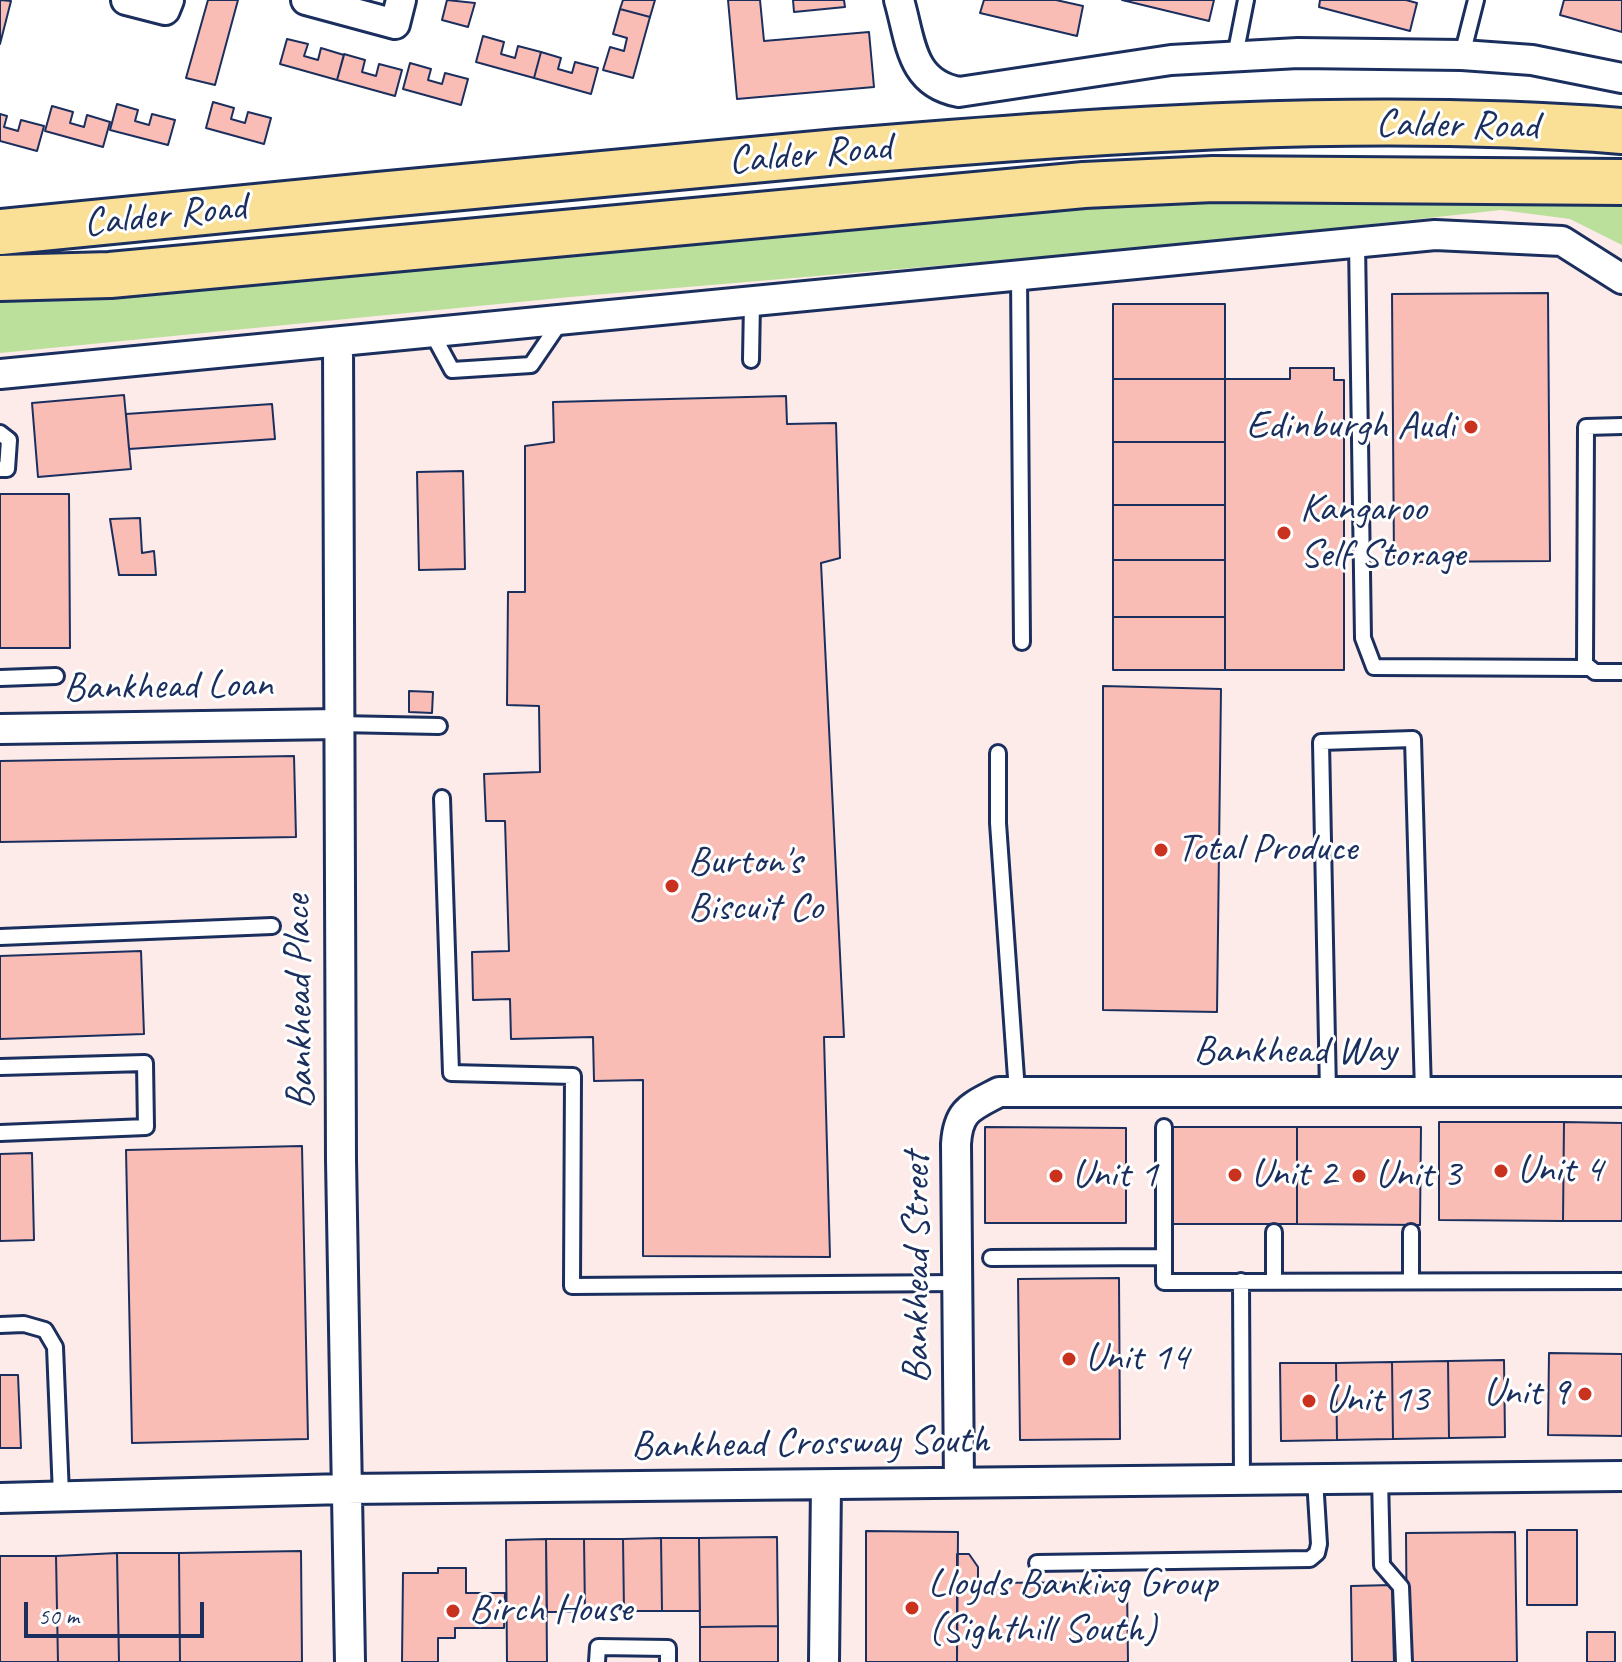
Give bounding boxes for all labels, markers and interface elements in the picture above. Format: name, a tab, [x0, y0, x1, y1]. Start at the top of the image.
street label: Calder Road	[1375, 101, 1539, 151]
street label: Calder Road	[727, 124, 893, 186]
street label: Calder Road	[81, 184, 249, 248]
place label: Edinburgh Audi	[1246, 403, 1455, 451]
marker: Edinburgh Audi	[1462, 418, 1480, 436]
place label: Kangaroo Self Storage	[1300, 486, 1465, 580]
marker: Kangaroo Self Storage	[1275, 524, 1293, 542]
street label: Bankhead Loan	[63, 661, 273, 713]
place label: Total Produce	[1177, 826, 1357, 874]
place label: Burton's Biscuit Co	[688, 839, 823, 933]
marker: Total Produce	[1152, 841, 1170, 859]
marker: Burton's Biscuit Co	[663, 877, 681, 895]
street label: Bankhead Place	[274, 895, 326, 1109]
street label: Bankhead Way	[1194, 1028, 1396, 1076]
place label: Unit 4	[1517, 1147, 1603, 1195]
place label: Unit 2	[1251, 1151, 1337, 1199]
place label: Unit 1	[1072, 1152, 1158, 1200]
place label: Unit 3	[1375, 1152, 1461, 1200]
street label: Bankhead Street	[894, 1153, 942, 1383]
marker: Unit 4	[1492, 1162, 1510, 1180]
marker: Unit 2	[1226, 1166, 1244, 1184]
marker: Unit 1	[1047, 1167, 1065, 1185]
marker: Unit 3	[1350, 1167, 1368, 1185]
place label: Unit 14	[1085, 1335, 1189, 1383]
marker: Unit 14	[1060, 1350, 1078, 1368]
place label: Unit 9	[1483, 1370, 1569, 1418]
place label: Unit 13	[1325, 1377, 1429, 1425]
marker: Unit 9	[1576, 1385, 1594, 1403]
marker: Unit 13	[1300, 1392, 1318, 1410]
street label: Bankhead Crossway South	[631, 1417, 989, 1471]
place label: Lloyds Banking Group (Sighthill South)	[928, 1561, 1217, 1655]
scale bar	[28, 1586, 208, 1636]
place label: Birch House	[469, 1587, 632, 1635]
marker: Lloyds Banking Group (Sighthill South)	[903, 1599, 921, 1617]
text: 50 m	[38, 1601, 79, 1631]
marker: Birch House	[444, 1602, 462, 1620]

